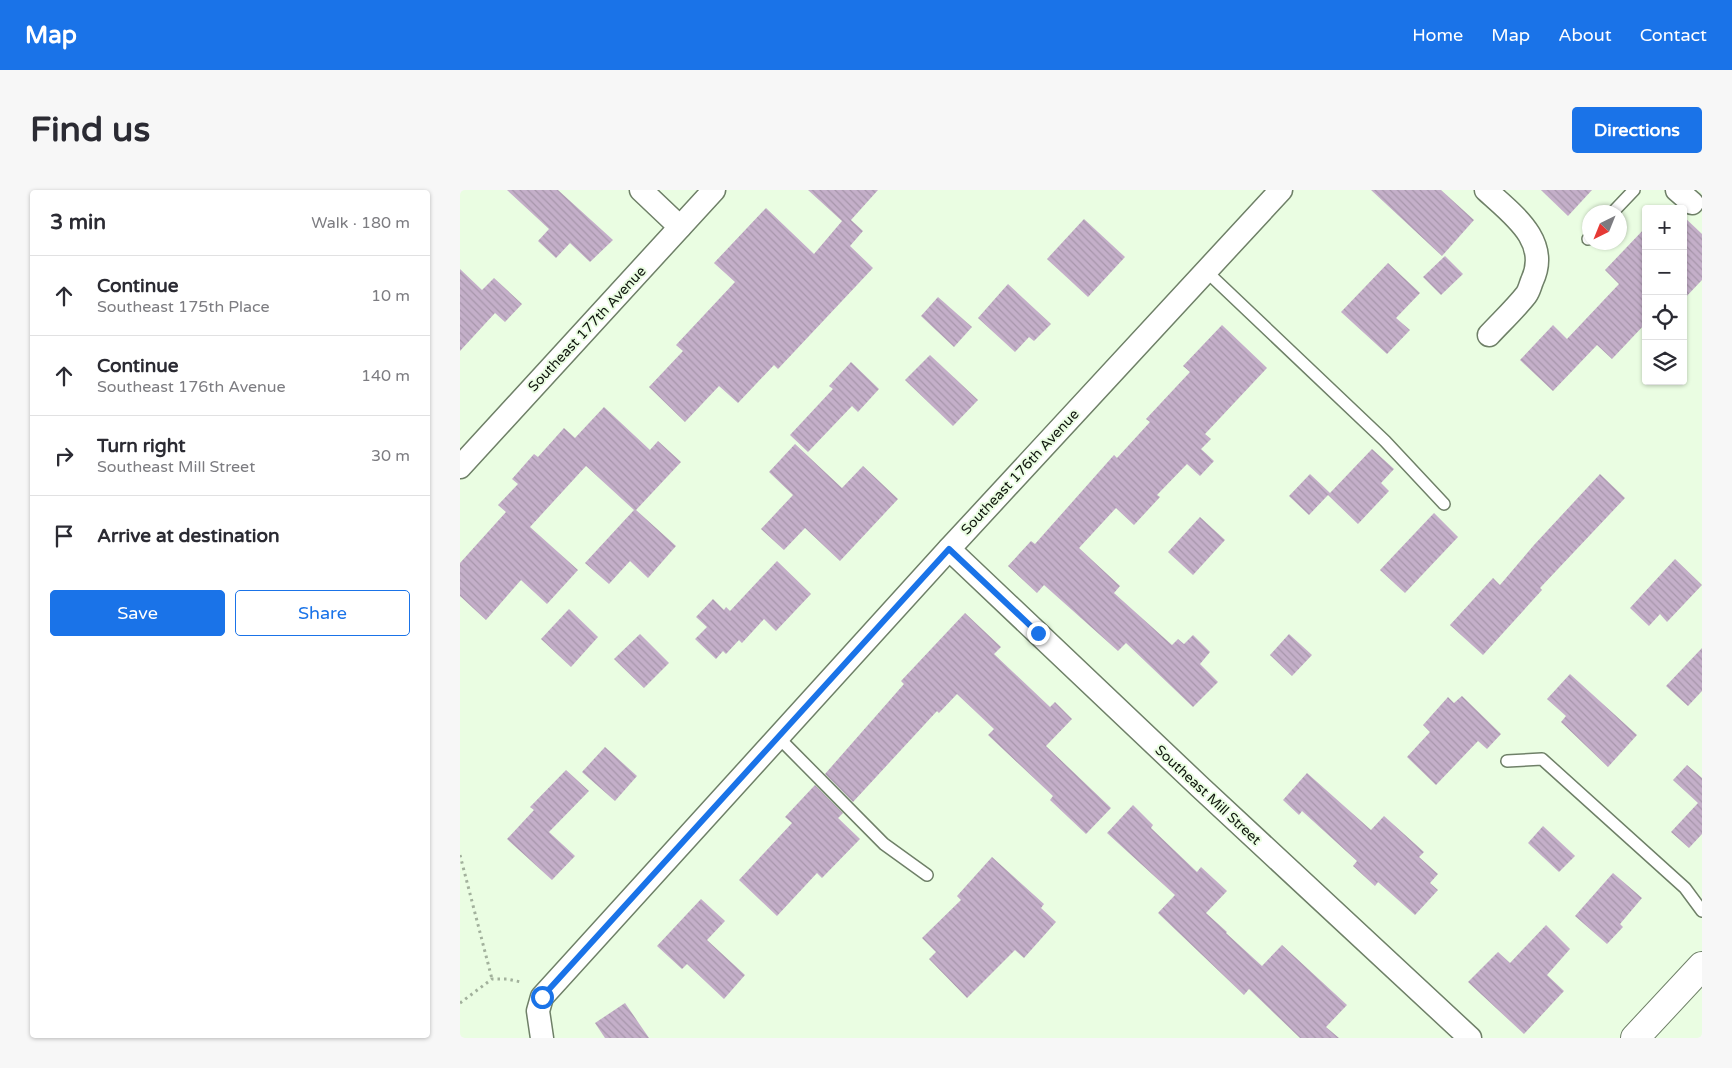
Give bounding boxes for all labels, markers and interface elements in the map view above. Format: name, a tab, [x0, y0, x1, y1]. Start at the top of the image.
text: Map	[25, 21, 77, 50]
text: Home	[1412, 24, 1463, 46]
text: Map	[1491, 24, 1530, 46]
text: About	[1558, 24, 1612, 46]
text: Contact	[1640, 24, 1707, 46]
button: Directions	[1572, 107, 1702, 153]
text: Find us	[30, 109, 150, 151]
north arrow	[1582, 205, 1627, 250]
map controls	[1642, 205, 1687, 385]
button: +	[1642, 205, 1687, 250]
text: 3 min	[50, 210, 106, 235]
text: Walk · 180 m	[311, 213, 410, 233]
button: −	[1642, 250, 1687, 295]
street label: Southeast 177th Avenue	[525, 263, 650, 395]
text: Continue	[97, 275, 179, 297]
icon: ahead	[50, 282, 78, 310]
text: 10 m	[371, 286, 410, 306]
button: locate	[1642, 295, 1687, 340]
text: Southeast 175th Place	[97, 297, 269, 317]
button: layers	[1642, 340, 1687, 385]
text: Continue	[97, 355, 179, 377]
icon: ahead	[50, 362, 78, 390]
text: 140 m	[361, 366, 410, 386]
text: Southeast 176th Avenue	[97, 377, 286, 397]
street label: Southeast 176th Avenue	[958, 406, 1083, 538]
text: Turn right	[97, 435, 185, 457]
icon: right	[50, 442, 78, 470]
text: 30 m	[371, 446, 410, 466]
text: Southeast Mill Street	[97, 457, 255, 477]
icon: arrive	[50, 522, 78, 550]
text: Arrive at destination	[97, 525, 280, 547]
button: Save	[50, 590, 225, 636]
button: Share	[235, 590, 410, 636]
route end	[1027, 622, 1050, 645]
street label: Southeast Mill Street	[1152, 742, 1265, 849]
route start	[531, 986, 554, 1009]

